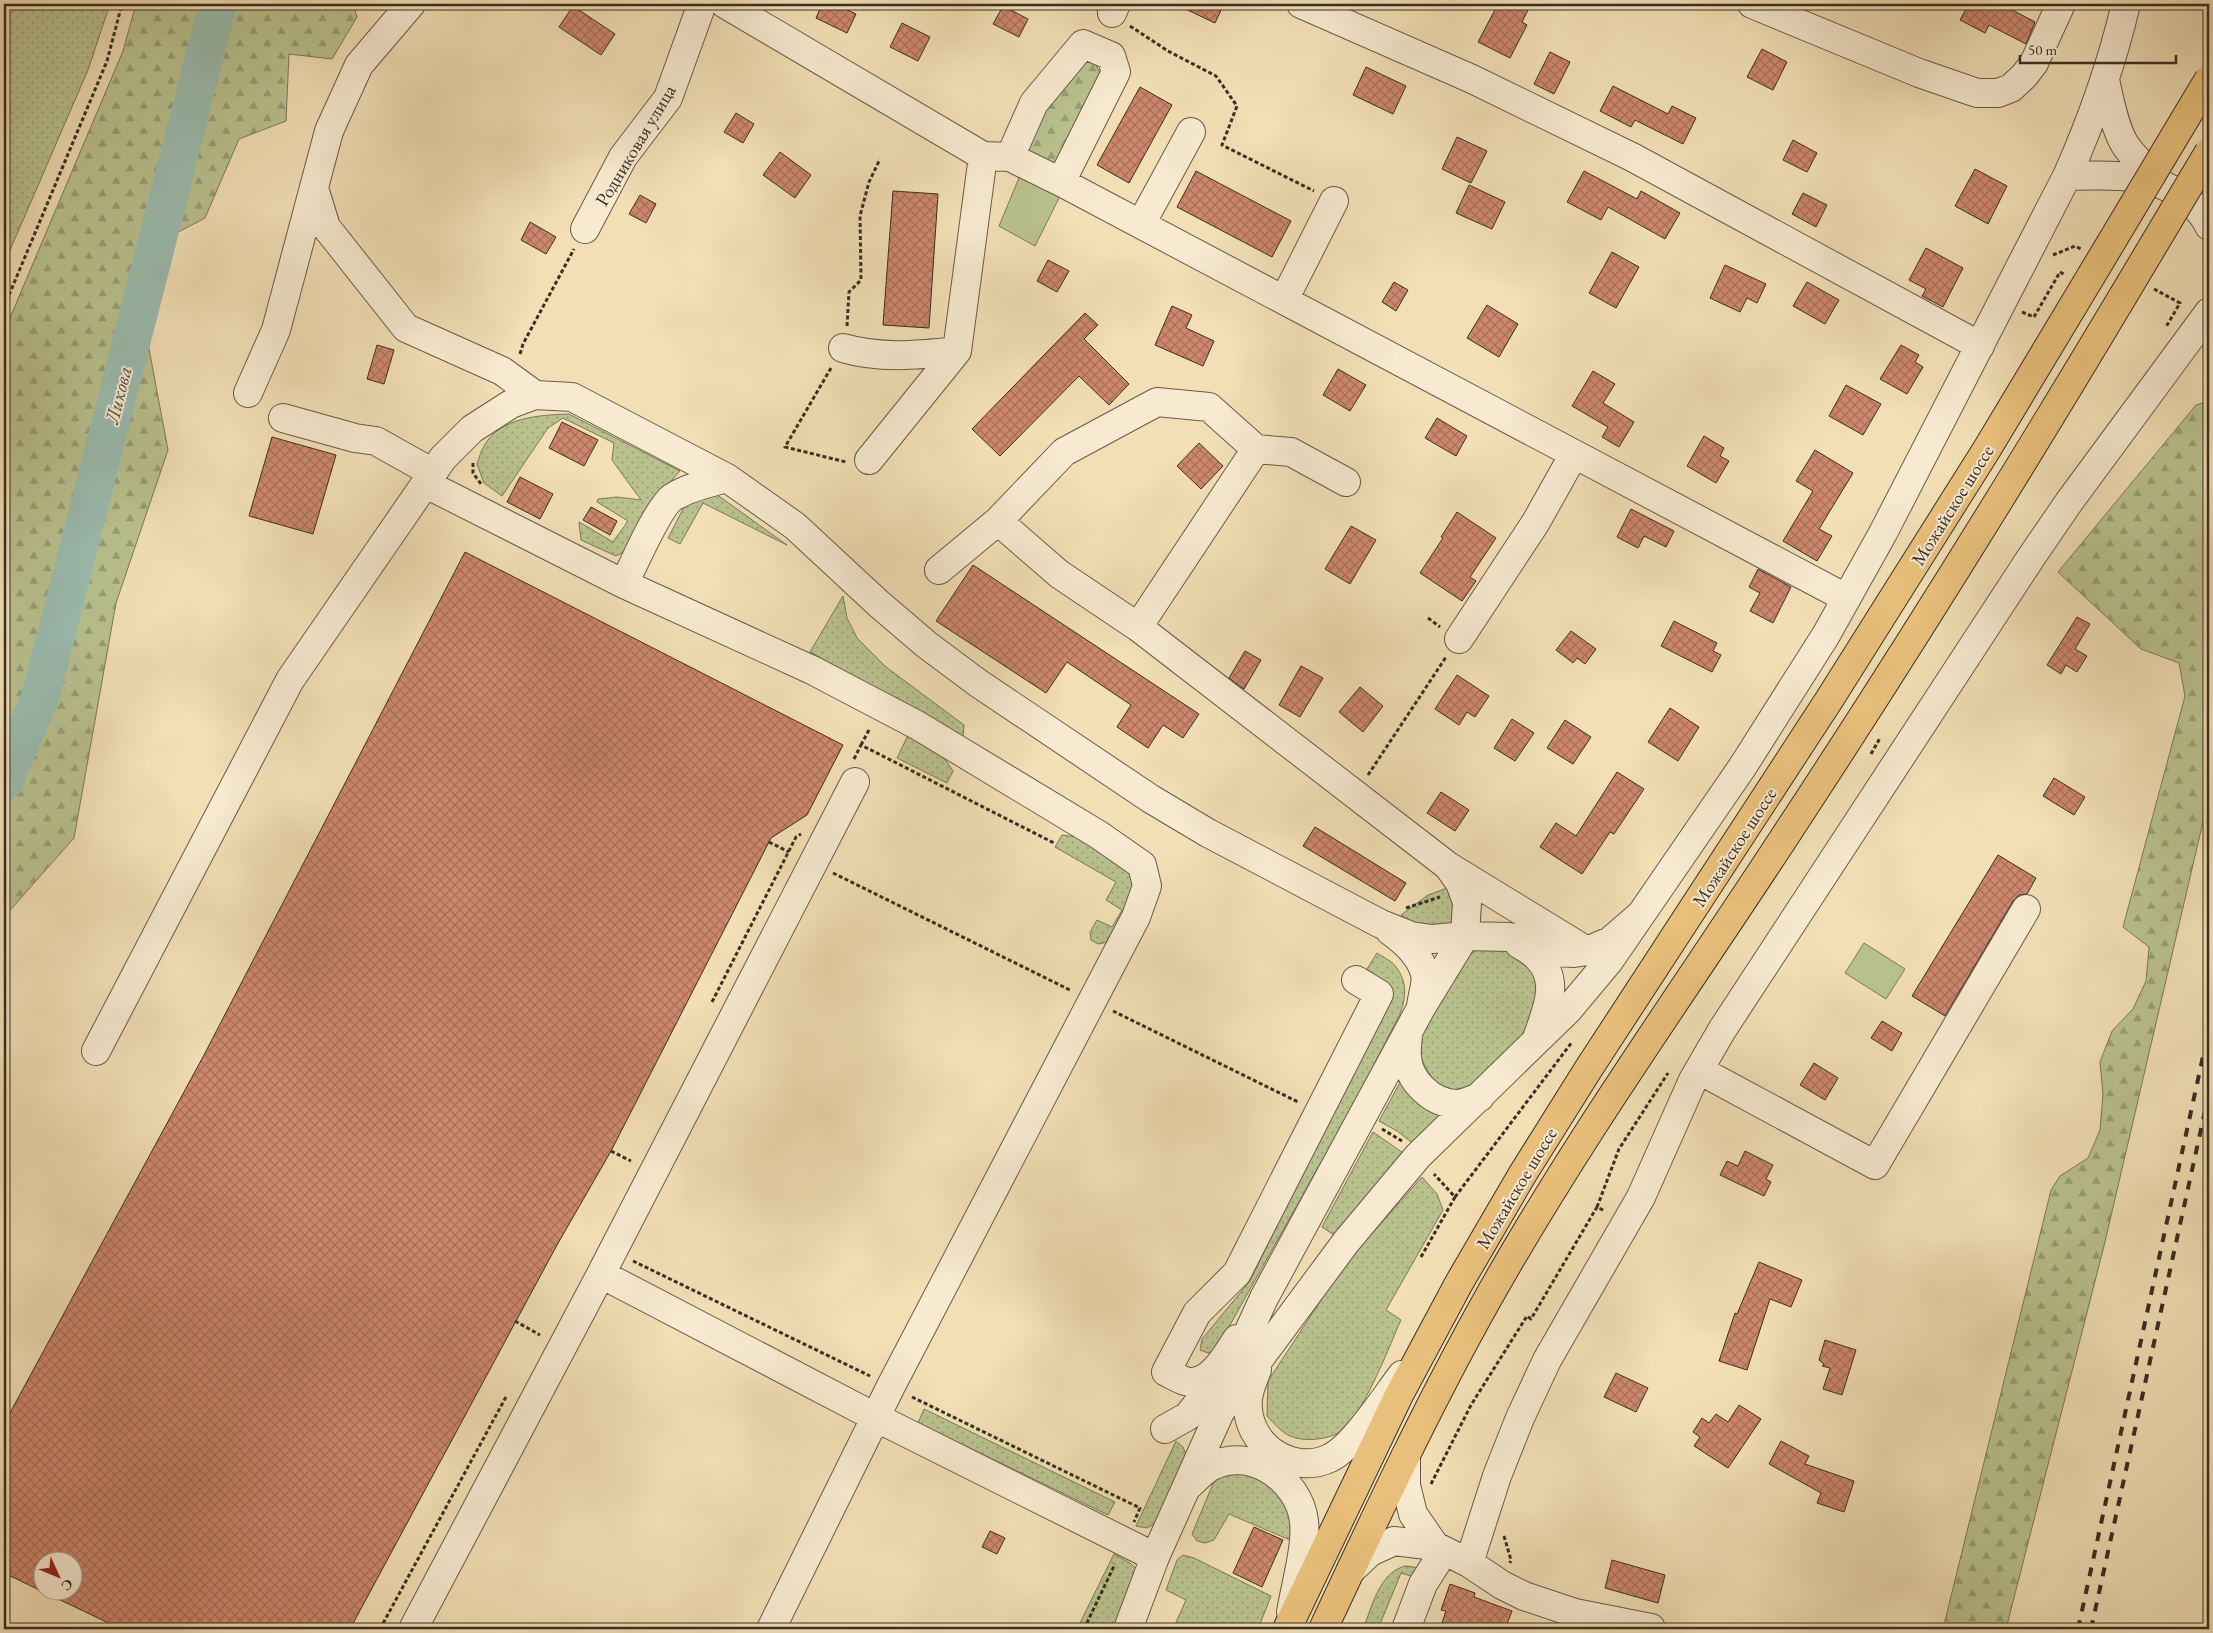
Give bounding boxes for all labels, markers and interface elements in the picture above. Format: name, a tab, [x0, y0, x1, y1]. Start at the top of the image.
scale bar	[2020, 32, 2177, 64]
text: 50 m	[2028, 40, 2057, 59]
street label: Родниковая улица	[589, 80, 682, 211]
water label: Ликова	[98, 364, 138, 427]
street label: Можайское шоссе	[1905, 440, 2000, 570]
street label: Можайское шоссе	[1686, 783, 1782, 912]
street label: Можайское шоссе	[1470, 1123, 1563, 1254]
north arrow	[32, 1550, 82, 1600]
text: С	[57, 1575, 77, 1595]

